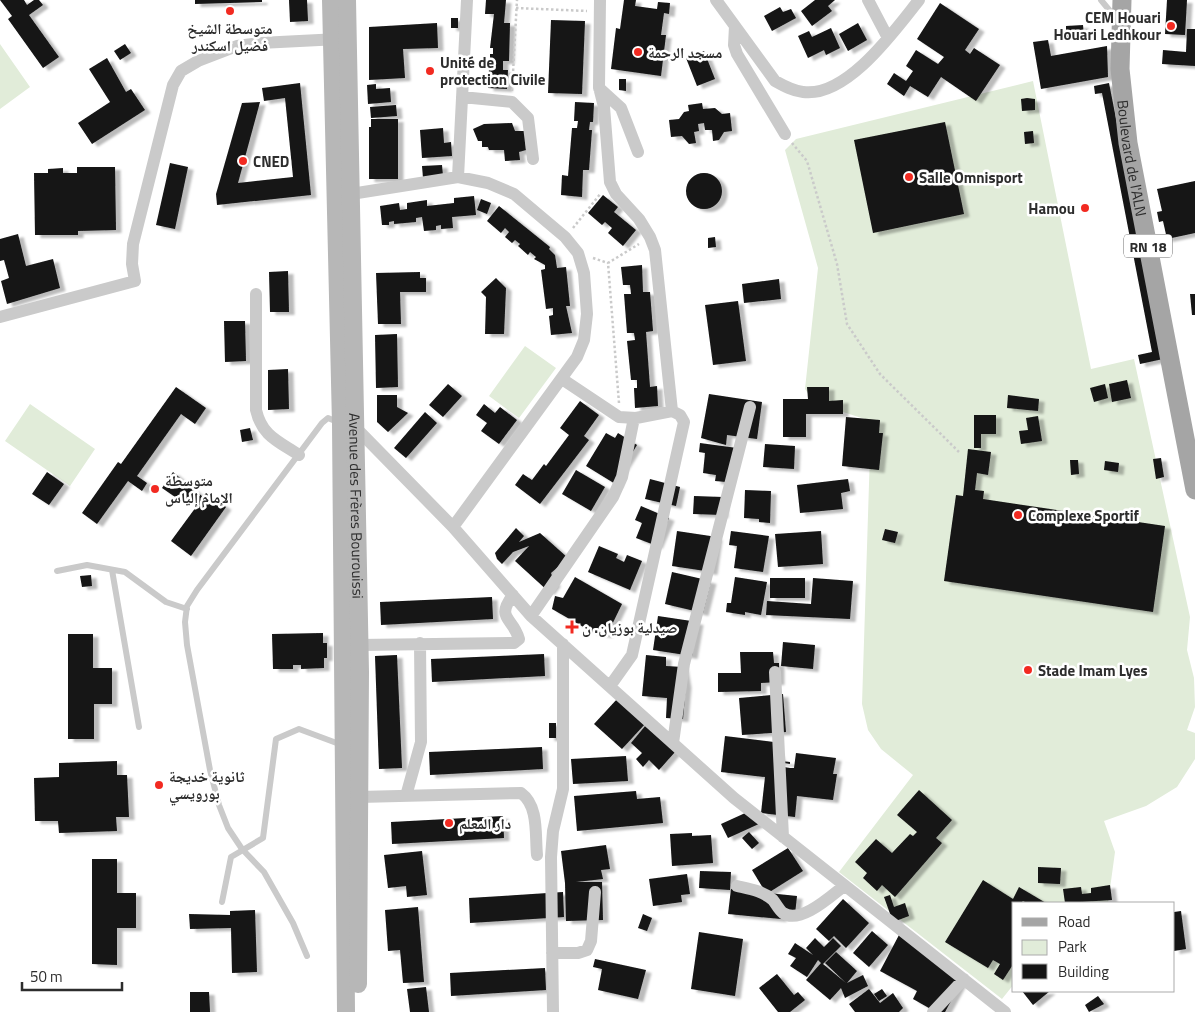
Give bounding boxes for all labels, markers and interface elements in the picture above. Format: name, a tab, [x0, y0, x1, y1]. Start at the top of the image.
marker: متوسطة الشيخ فضيل اسكندر	[224, 5, 236, 17]
place label: CEM Houari Houari Ledhkour	[1054, 6, 1161, 46]
place label: متوسطة الشيخ فضيل اسكندر	[187, 17, 273, 57]
marker: CEM Houari Houari Ledhkour	[1165, 20, 1177, 32]
place label: مسجد الرحمة	[648, 41, 722, 64]
marker: مسجد الرحمة	[632, 46, 644, 58]
place label: Unité de protection Civile	[440, 51, 546, 91]
marker: Unité de protection Civile	[424, 65, 436, 77]
street label: Boulevard de l'ALN	[1112, 99, 1153, 218]
place label: CNED	[253, 150, 289, 173]
marker: CNED	[237, 155, 249, 167]
place label: Salle Omnisport	[919, 166, 1023, 189]
marker: Salle Omnisport	[903, 171, 915, 183]
place label: Hamou	[1028, 197, 1075, 220]
marker: Hamou	[1079, 202, 1091, 214]
road number: RN 18	[1124, 235, 1172, 258]
street label: Avenue des Frères Bourouissi	[343, 413, 370, 599]
place label: متوسطة الإمام إلياس	[165, 469, 233, 509]
marker: متوسطة الإمام إلياس	[149, 483, 161, 495]
place label: Complexe Sportif	[1028, 504, 1140, 527]
marker: Complexe Sportif	[1012, 509, 1024, 521]
place label: صيدلية بوزيان. ن	[582, 616, 677, 639]
marker: صيدلية بوزيان. ن	[566, 621, 578, 633]
place label: Stade Imam Lyes	[1038, 659, 1148, 682]
marker: Stade Imam Lyes	[1022, 664, 1034, 676]
place label: ثانوية خديجة بورويسي	[169, 765, 245, 805]
marker: ثانوية خديجة بورويسي	[153, 779, 165, 791]
place label: دار المعلم	[459, 812, 511, 835]
marker: دار المعلم	[443, 817, 455, 829]
legend	[1012, 902, 1175, 992]
text: Road	[1058, 910, 1090, 933]
text: Park	[1058, 935, 1087, 958]
scale bar	[22, 960, 122, 992]
text: Building	[1058, 960, 1109, 983]
text: 50 m	[30, 965, 63, 988]

